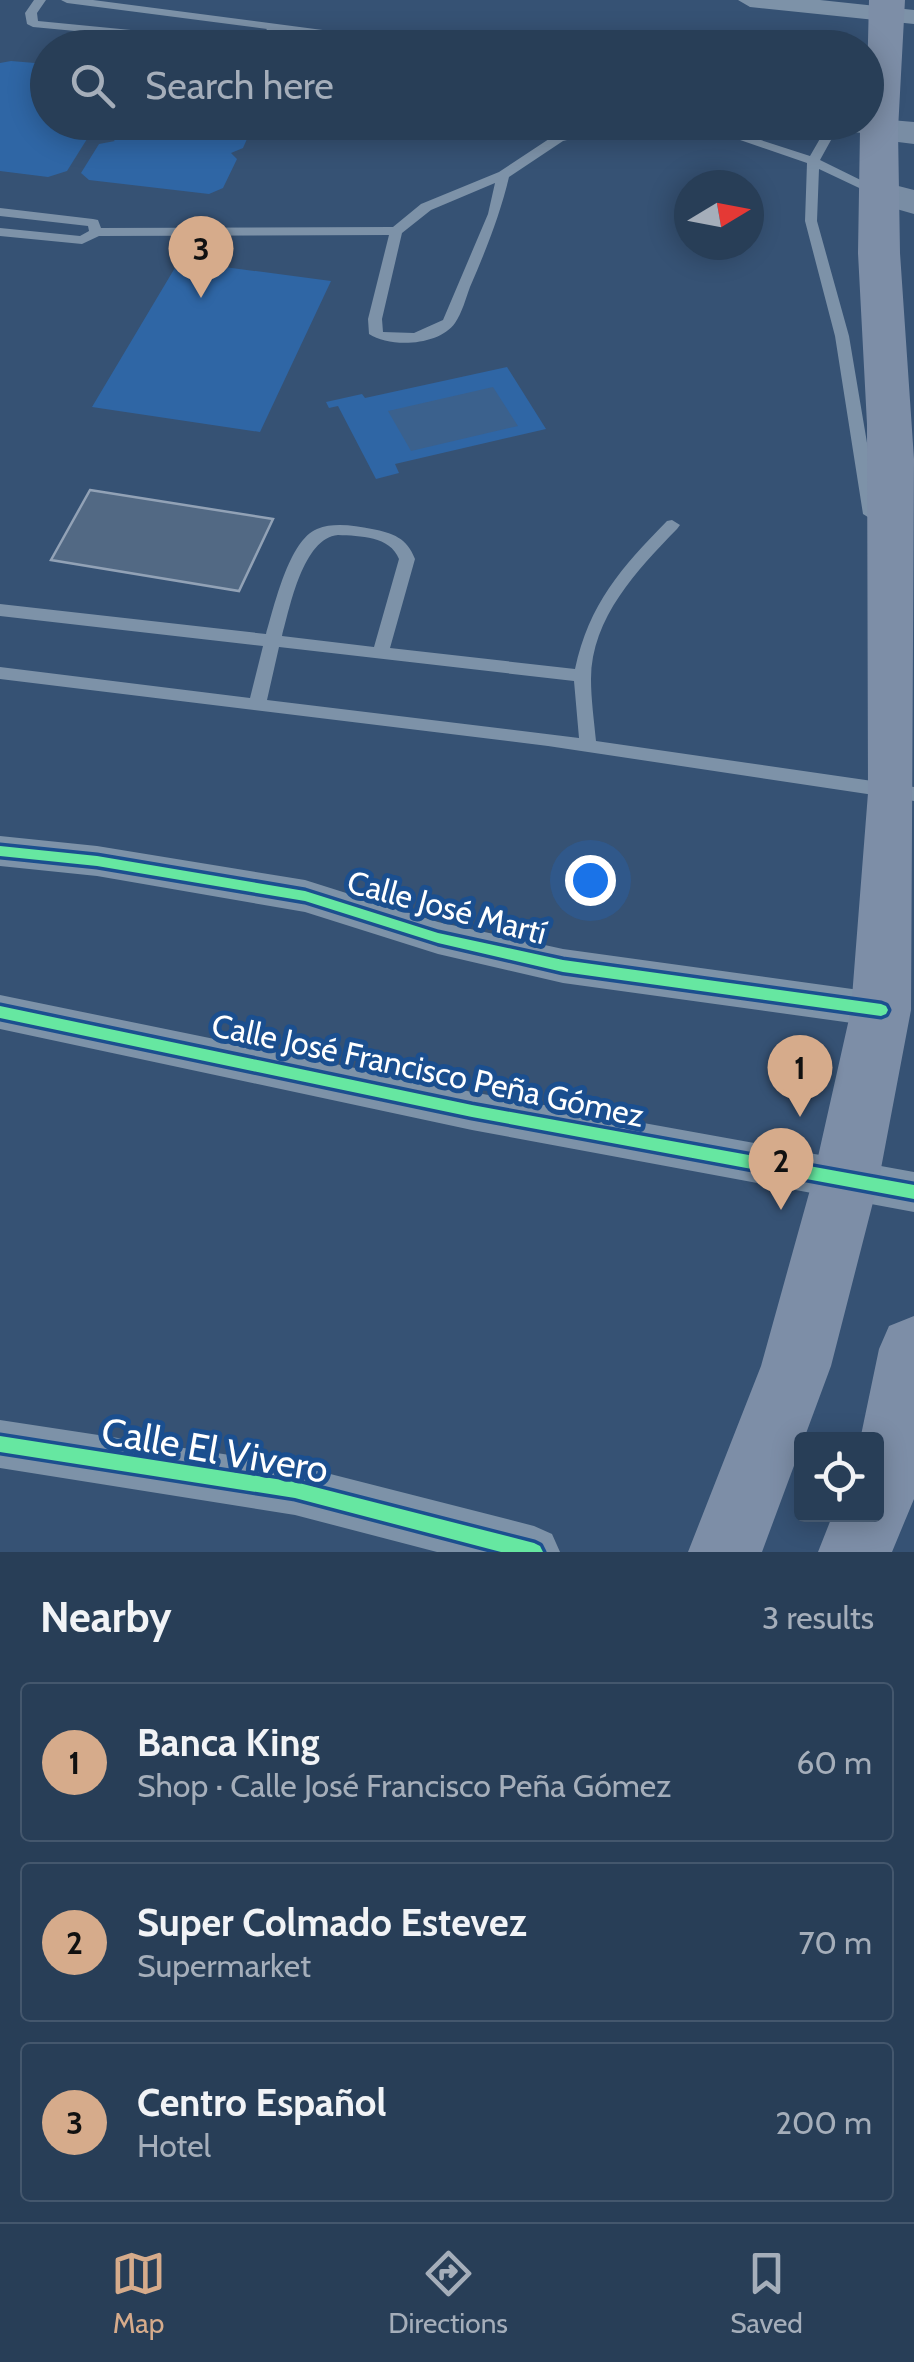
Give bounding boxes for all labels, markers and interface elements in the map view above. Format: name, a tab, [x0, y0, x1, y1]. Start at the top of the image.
search box	[30, 30, 884, 140]
icon: search	[65, 58, 120, 113]
text: Search here	[145, 62, 334, 109]
north arrow	[674, 170, 764, 260]
pin: 3	[168, 216, 234, 298]
your location	[565, 855, 616, 906]
street label: Calle José Martí	[343, 862, 551, 952]
street label: Calle José Francisco Peña Gómez	[208, 1005, 648, 1135]
pin: 1	[768, 1034, 832, 1117]
pin: 2	[748, 1128, 814, 1210]
street label: Calle El Vivero	[98, 1407, 332, 1493]
map controls	[794, 1432, 884, 1522]
button: locate	[794, 1432, 884, 1522]
text: Nearby	[40, 1591, 172, 1643]
text: 3 results	[762, 1598, 874, 1637]
text: Banca King	[137, 1719, 319, 1766]
text: 1	[69, 1743, 80, 1782]
text: 60 m	[796, 1743, 872, 1782]
text: Shop · Calle José Francisco Peña Gómez	[137, 1766, 671, 1805]
text: Super Colmado Estevez	[137, 1899, 527, 1946]
text: 2	[66, 1923, 83, 1962]
text: 70 m	[799, 1923, 872, 1962]
text: Supermarket	[137, 1946, 311, 1985]
text: Centro Español	[137, 2079, 387, 2126]
text: 3	[66, 2103, 83, 2142]
text: 200 m	[775, 2103, 872, 2142]
text: Hotel	[137, 2126, 211, 2165]
tab: Map	[111, 2246, 166, 2340]
tab: Directions	[388, 2246, 508, 2340]
tab: Saved	[730, 2246, 803, 2340]

